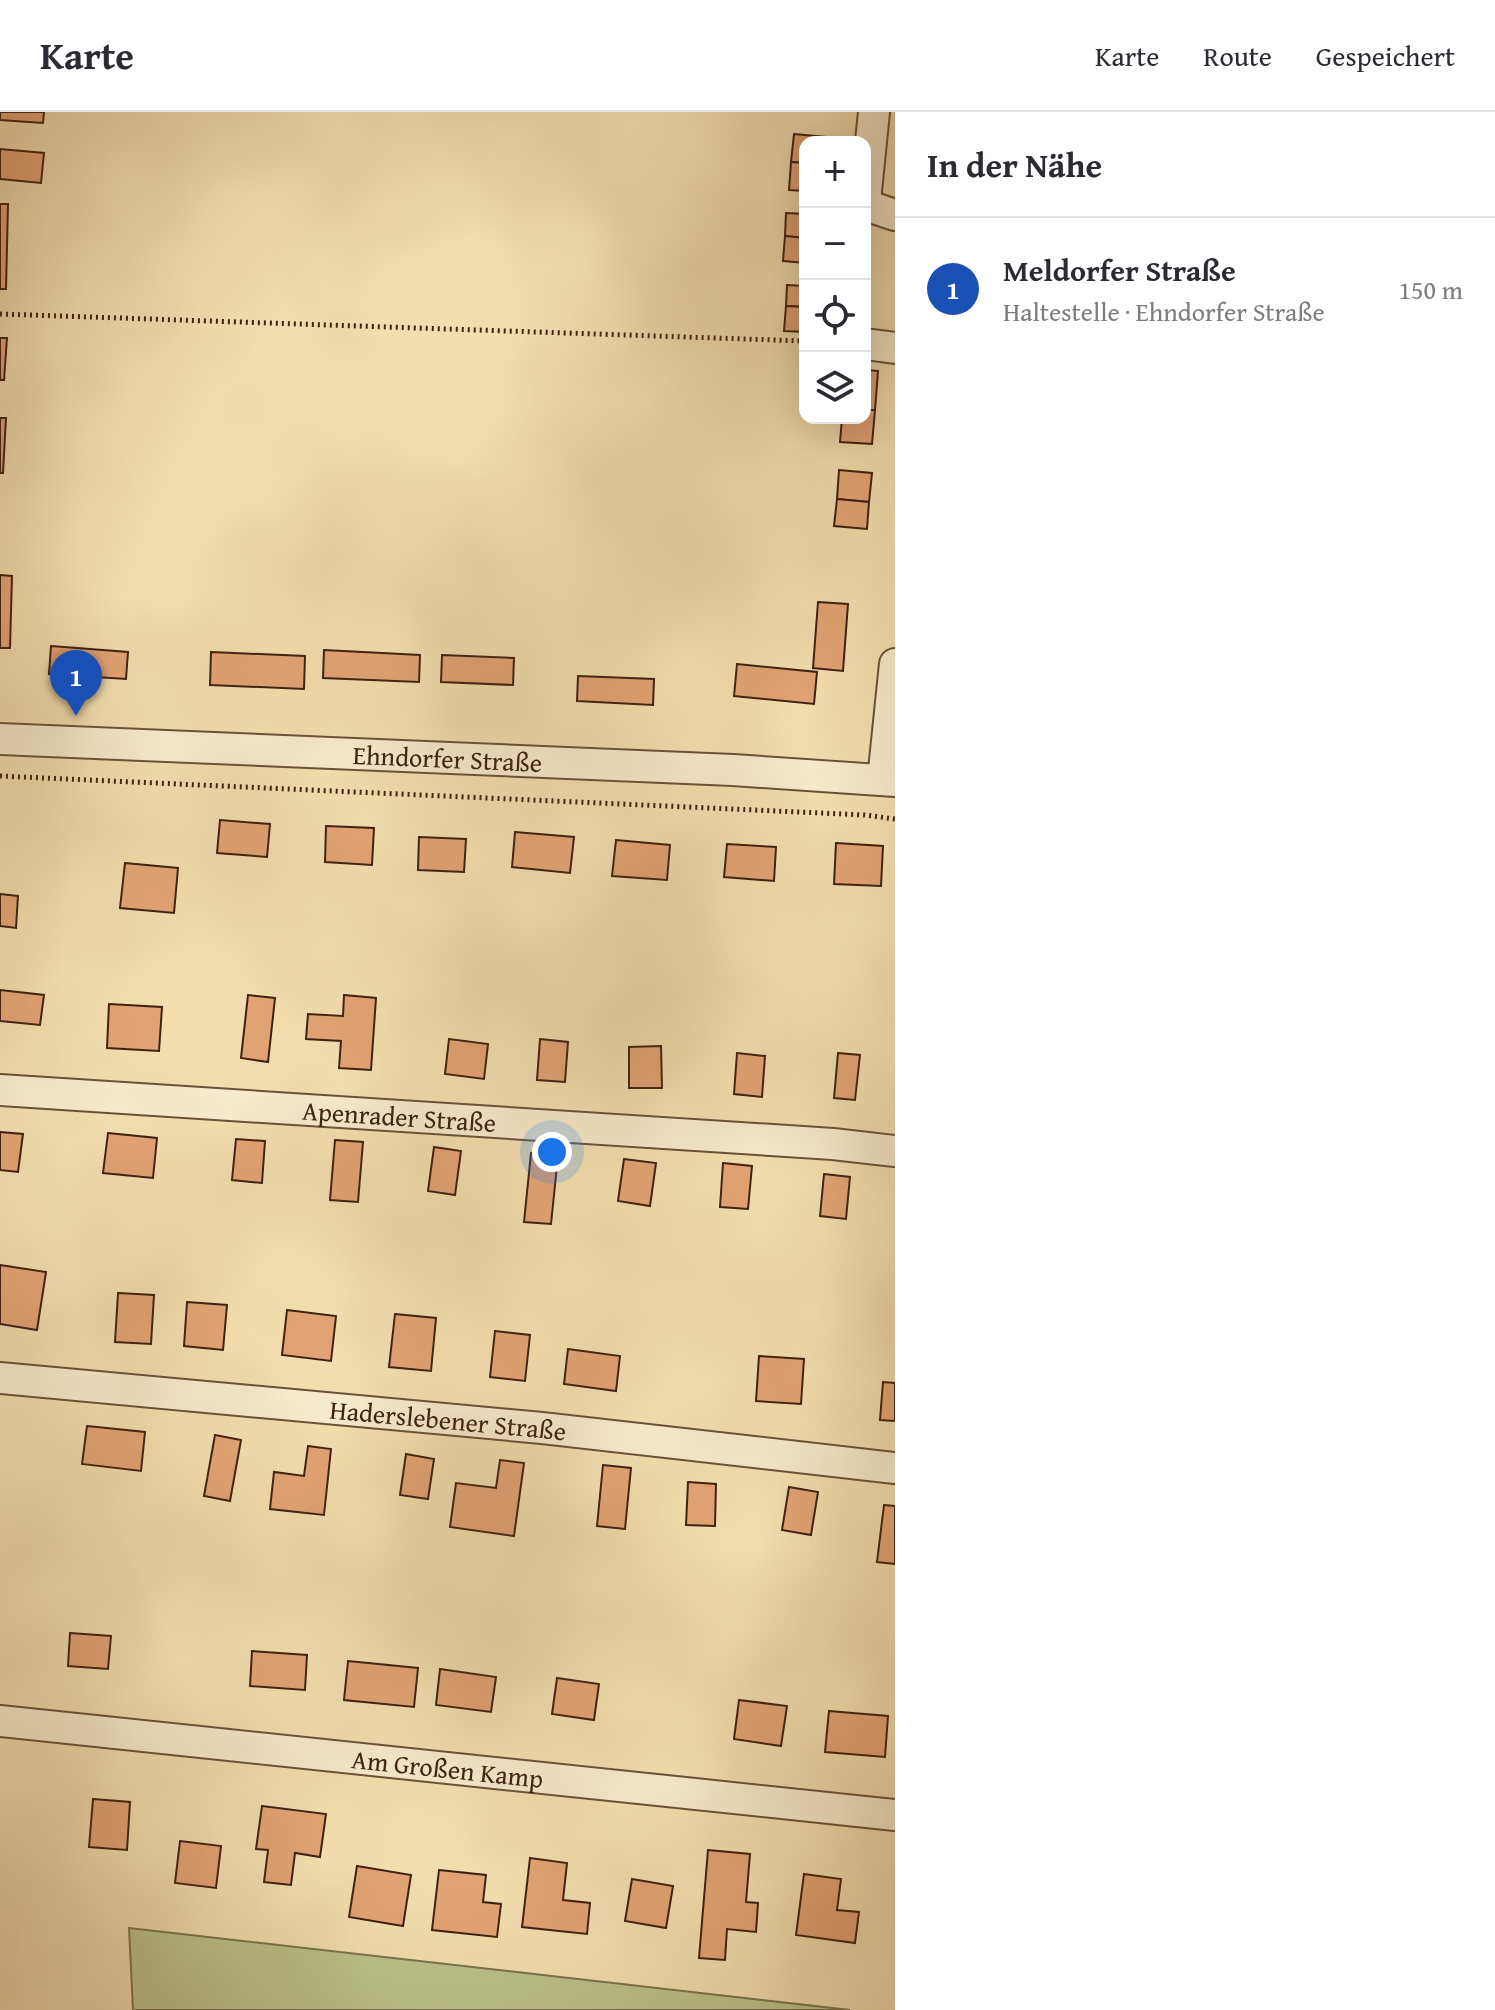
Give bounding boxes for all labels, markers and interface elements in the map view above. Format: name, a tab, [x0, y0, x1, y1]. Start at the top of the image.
text: Karte	[40, 27, 134, 83]
text: Karte	[1095, 35, 1159, 76]
text: Route	[1203, 35, 1272, 76]
text: Gespeichert	[1316, 35, 1455, 76]
map controls	[799, 136, 871, 424]
button: +	[799, 136, 871, 208]
text: In der Nähe	[927, 140, 1102, 189]
button: −	[799, 208, 871, 280]
text: Meldorfer Straße	[1003, 248, 1236, 292]
text: 1	[946, 270, 960, 309]
text: 150 m	[1398, 270, 1463, 309]
button: locate	[799, 280, 871, 352]
text: Haltestelle · Ehndorfer Straße	[1003, 292, 1325, 331]
button: layers	[799, 352, 871, 424]
pin: 1	[50, 650, 102, 716]
street label: Ehndorfer Straße	[352, 734, 543, 781]
street label: Apenrader Straße	[301, 1090, 497, 1142]
your location	[532, 1132, 572, 1172]
street label: Haderslebener Straße	[328, 1389, 568, 1450]
street label: Am Großen Kamp	[350, 1739, 545, 1797]

